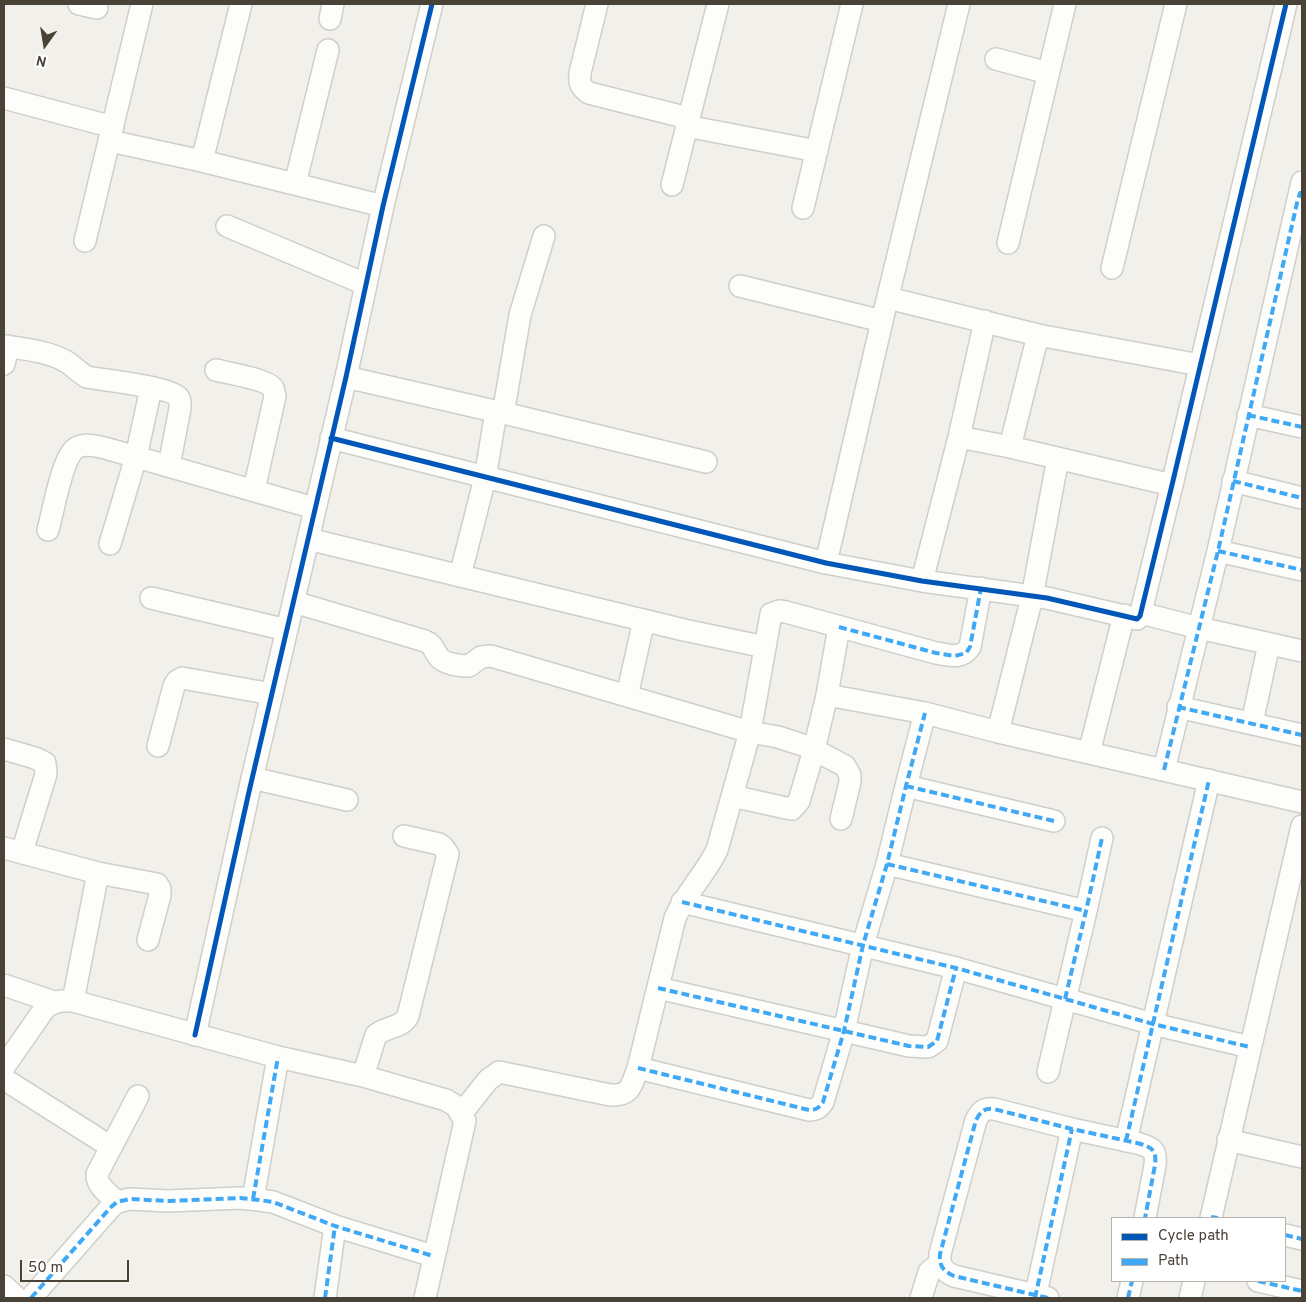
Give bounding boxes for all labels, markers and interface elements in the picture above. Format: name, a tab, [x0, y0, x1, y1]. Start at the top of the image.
north arrow	[20, 20, 70, 70]
text: N	[35, 51, 48, 70]
legend	[1111, 1217, 1286, 1282]
text: Cycle path	[1158, 1227, 1229, 1246]
scale bar	[22, 1250, 131, 1282]
text: Path	[1158, 1252, 1189, 1271]
text: 50 m	[28, 1259, 63, 1278]

